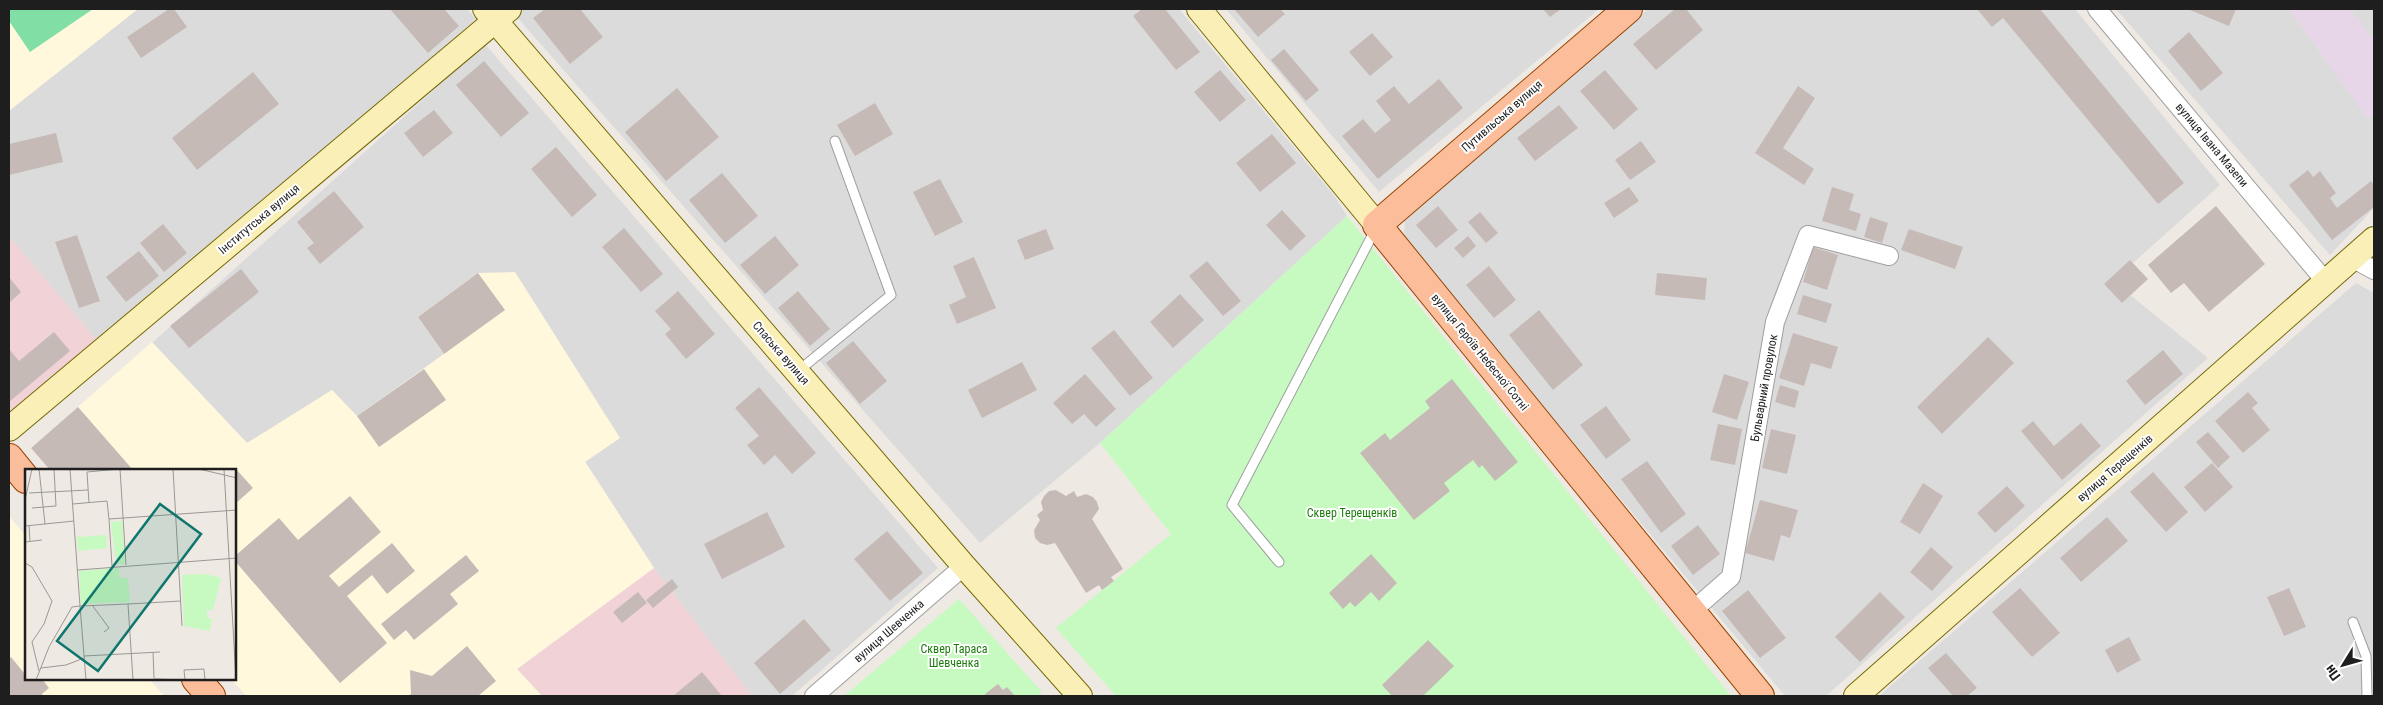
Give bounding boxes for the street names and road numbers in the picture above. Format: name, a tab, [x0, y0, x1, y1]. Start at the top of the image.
street label: Путивльська вулиця	[1459, 77, 1545, 155]
street label: вулиця Івана Мазепи	[2173, 100, 2251, 190]
street label: Інститутська вулиця	[216, 181, 302, 257]
street label: вулиця Героїв Небесної Сотні	[1429, 291, 1531, 413]
street label: Спаська вулиця	[750, 318, 812, 388]
street label: Бульварний провулок	[1748, 333, 1780, 443]
street label: вулиця Терещенків	[2074, 431, 2156, 505]
street label: вулиця Шевченка	[851, 597, 927, 665]

